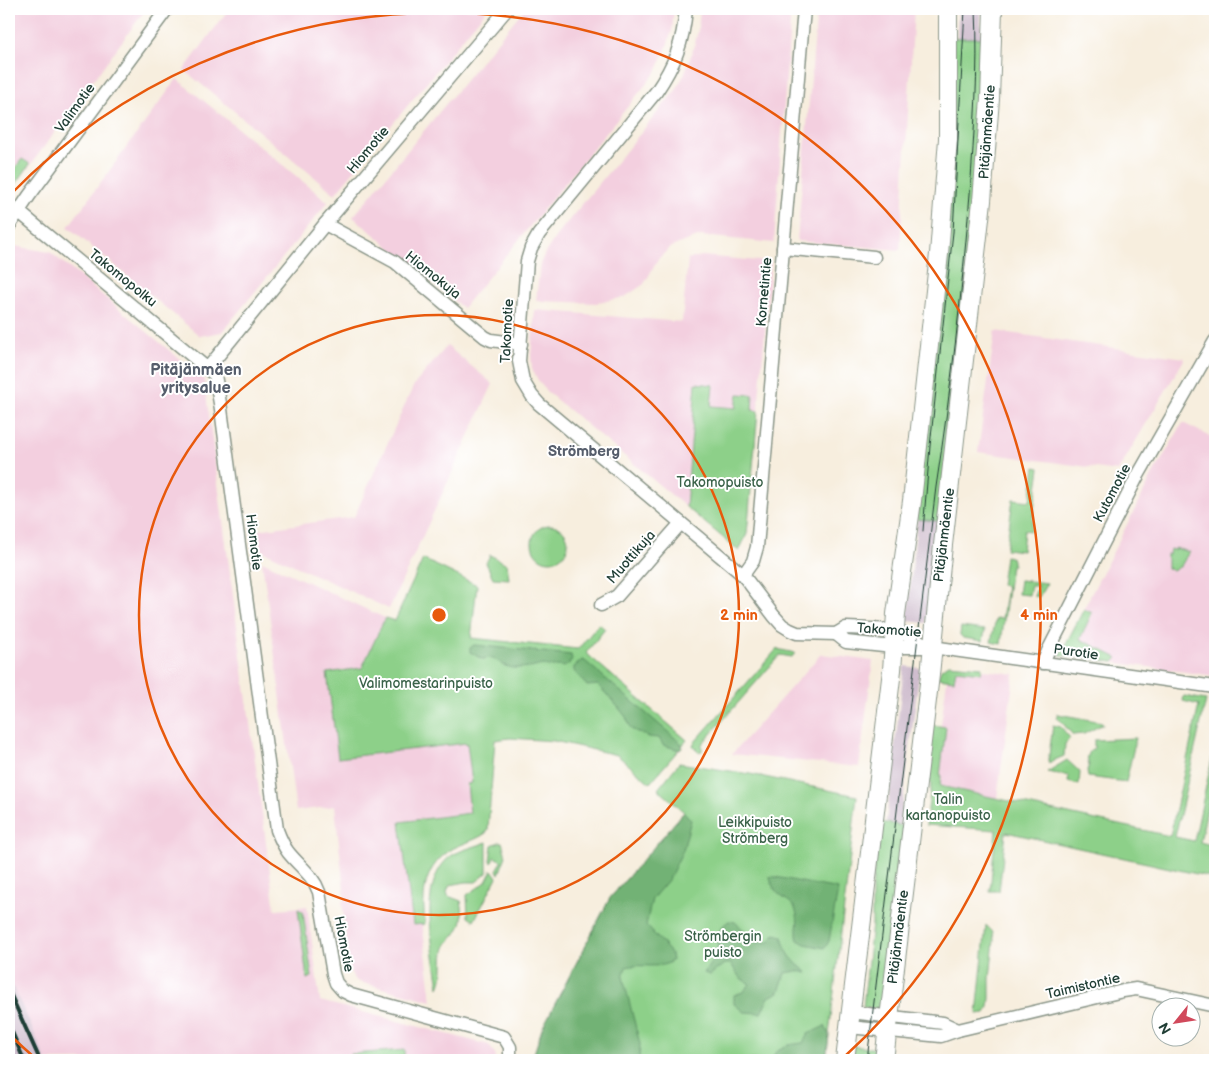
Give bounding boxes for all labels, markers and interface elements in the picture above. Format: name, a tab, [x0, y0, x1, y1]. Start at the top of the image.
street label: Valimotie	[51, 80, 99, 136]
street label: Pitäjänmäentie	[975, 84, 999, 180]
street label: Hiomotie	[343, 123, 393, 177]
street label: Takomopolku	[85, 245, 161, 311]
street label: Hiomokuja	[402, 247, 464, 303]
street label: Kornetintie	[753, 257, 775, 327]
street label: Takomotie	[497, 298, 517, 364]
district label: Pitäjänmäen yritysalue	[150, 361, 242, 398]
district label: Strömberg	[548, 442, 620, 461]
street label: Kutomotie	[1090, 461, 1134, 525]
park label: Takomopuisto	[677, 474, 763, 491]
street label: Pitäjänmäentie	[930, 487, 958, 583]
street label: Hiomotie	[242, 513, 266, 571]
street label: Muottikuja	[603, 527, 659, 587]
centre of rings	[430, 606, 448, 624]
text: 2 min	[720, 606, 758, 625]
text: 4 min	[1020, 606, 1058, 625]
street label: Takomotie	[856, 619, 922, 641]
street label: Purotie	[1053, 640, 1099, 664]
park label: Valimomestarinpuisto	[359, 675, 493, 692]
park label: Talin kartanopuisto	[905, 791, 991, 824]
park label: Leikkipuisto Strömberg	[718, 814, 792, 847]
street label: Pitäjänmäentie	[884, 889, 912, 985]
street label: Hiomotie	[330, 915, 358, 973]
park label: Strömbergin puisto	[684, 928, 762, 961]
street label: Taimistontie	[1044, 969, 1122, 1003]
north arrow	[1152, 996, 1202, 1046]
text: N	[1155, 1019, 1175, 1037]

